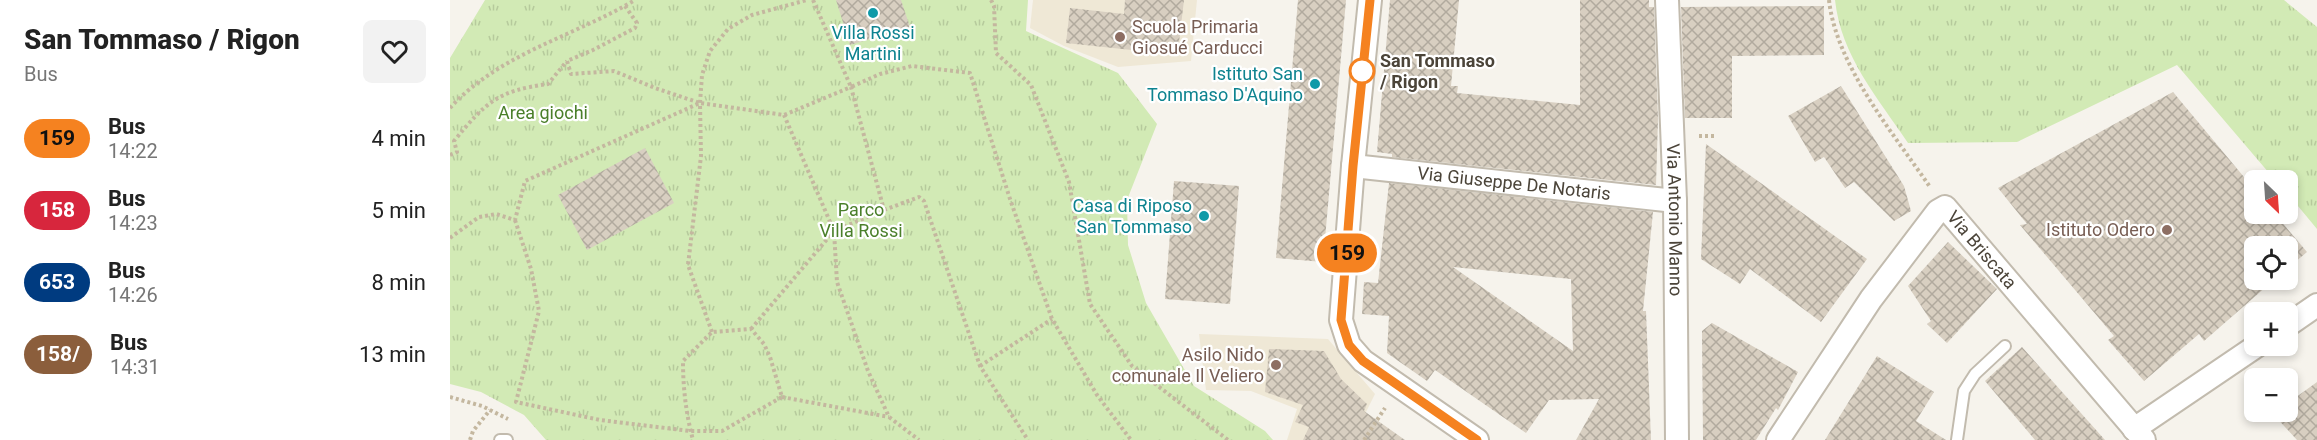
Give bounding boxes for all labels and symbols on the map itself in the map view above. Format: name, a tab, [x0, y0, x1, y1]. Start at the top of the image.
marker: Villa Rossi Martini	[866, 6, 880, 20]
place label: Scuola Primaria Giosué Carducci	[1132, 16, 1263, 58]
place label: Villa Rossi Martini	[831, 22, 915, 64]
marker: Scuola Primaria Giosué Carducci	[1113, 30, 1127, 44]
place label: San Tommaso / Rigon	[1379, 50, 1495, 92]
marker: San Tommaso / Rigon	[1349, 58, 1375, 84]
place label: Istituto San Tommaso D'Aquino	[1147, 63, 1303, 105]
marker: Istituto San Tommaso D'Aquino	[1308, 77, 1322, 91]
park label: Area giochi	[498, 102, 588, 123]
street label: Via Antonio Manno	[1663, 143, 1687, 296]
street label: Via Giuseppe De Notaris	[1416, 162, 1612, 204]
north arrow	[2244, 170, 2298, 224]
place label: Casa di Riposo San Tommaso	[1073, 195, 1192, 237]
park label: Parco Villa Rossi	[819, 199, 903, 241]
street label: Via Briscata	[1943, 206, 2021, 293]
marker: Casa di Riposo San Tommaso	[1197, 209, 1211, 223]
place label: Istituto Odero	[2046, 219, 2155, 240]
marker: Istituto Odero	[2160, 223, 2174, 237]
line badge: 159	[1312, 234, 1382, 272]
place label: Asilo Nido comunale Il Veliero	[1112, 344, 1264, 386]
marker: Asilo Nido comunale Il Veliero	[1269, 358, 1283, 372]

